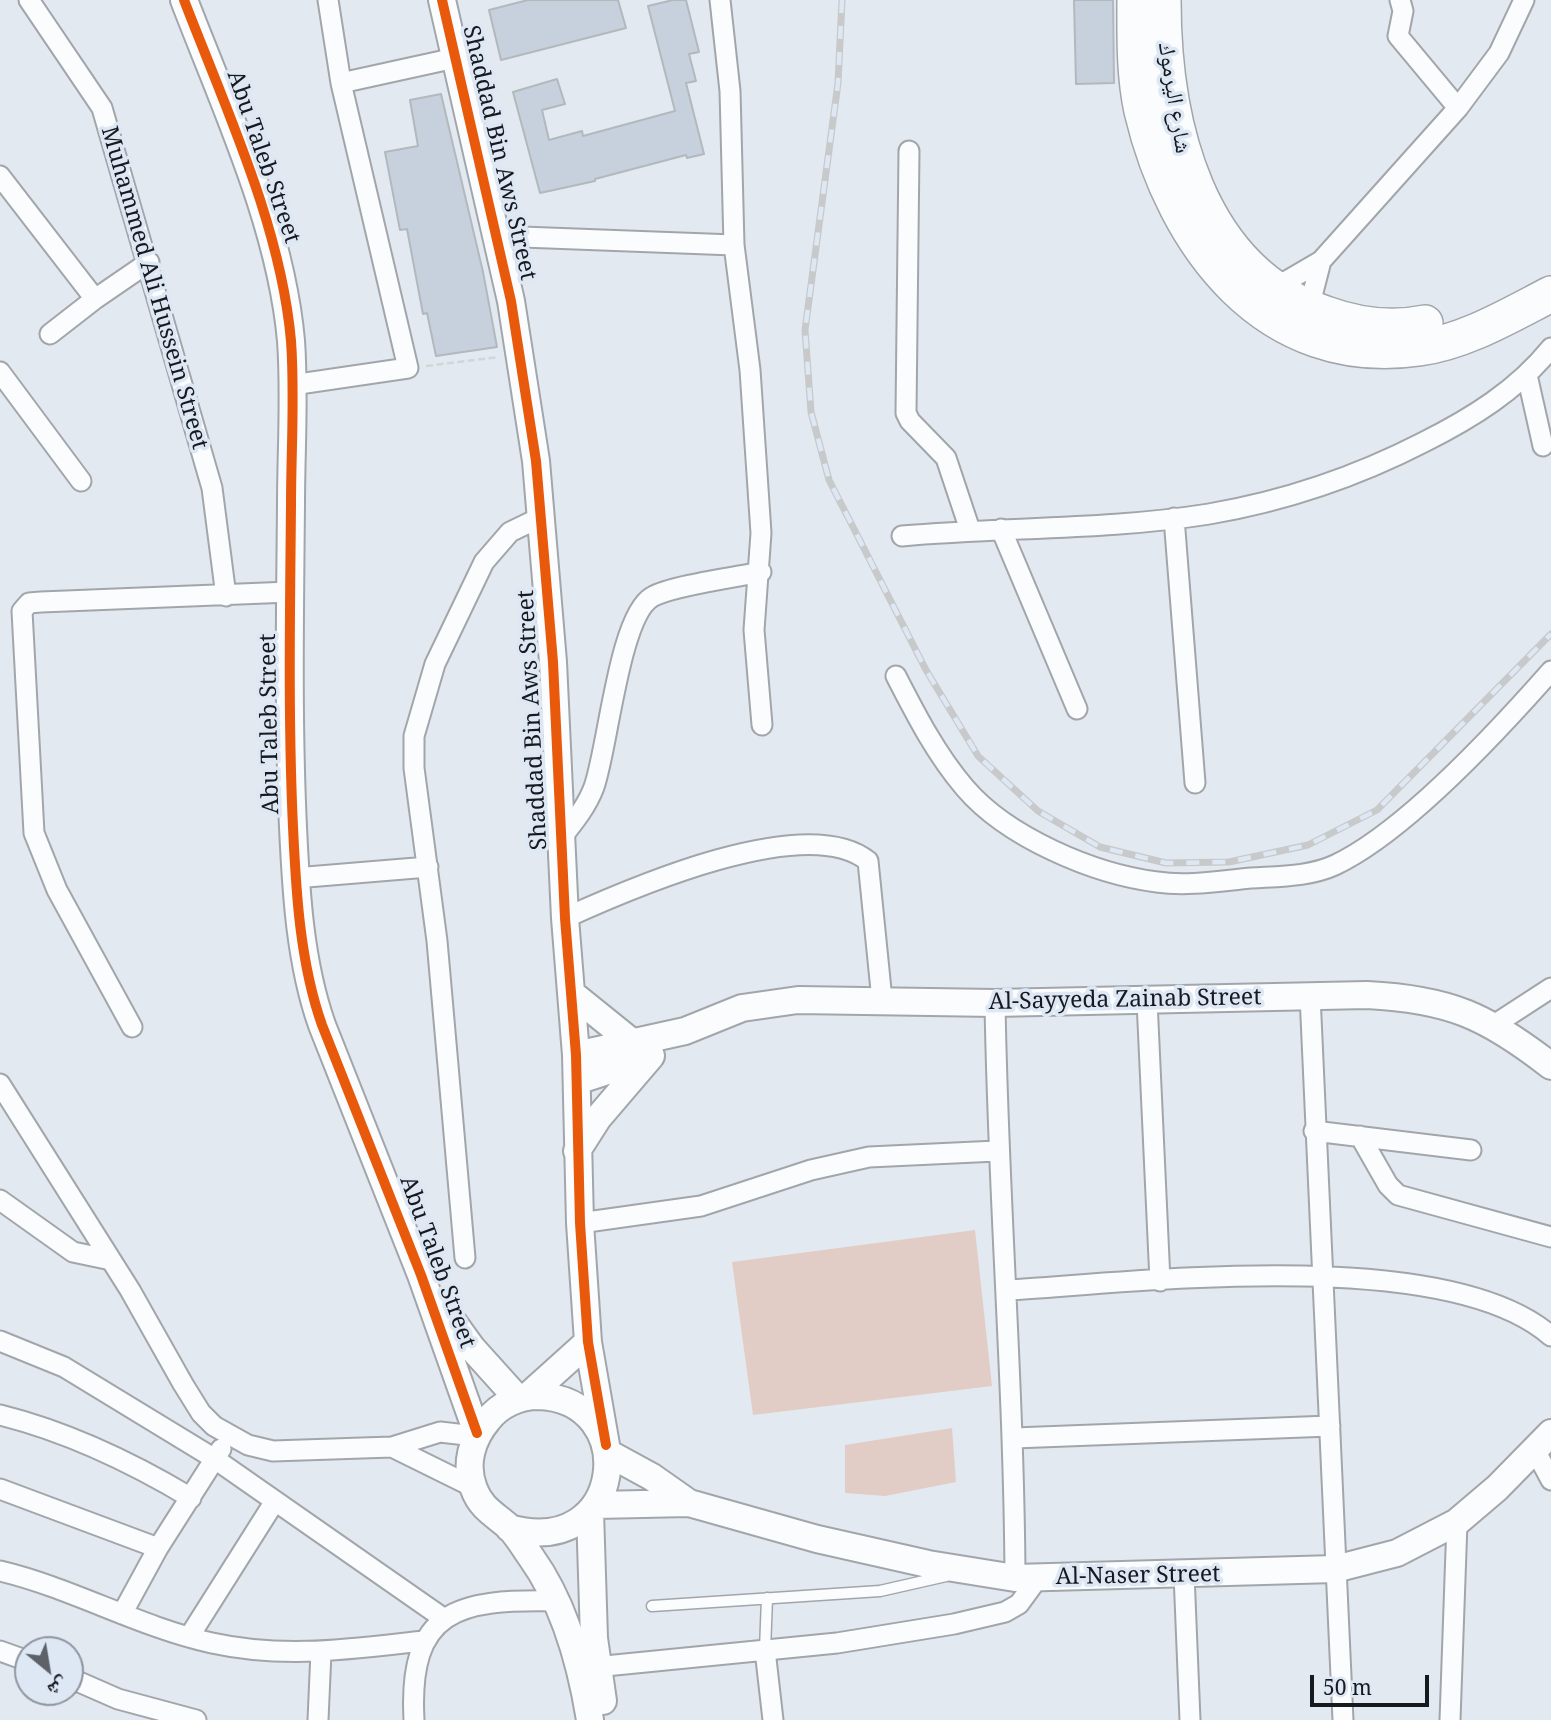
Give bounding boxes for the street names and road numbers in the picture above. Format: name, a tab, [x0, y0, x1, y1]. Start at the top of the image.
street label: Shaddad Bin Aws Street	[456, 23, 542, 283]
street label: شارع اليرموك	[1152, 41, 1196, 155]
street label: Abu Taleb Street	[220, 67, 306, 247]
street label: Muhammed Ali Hussein Street	[95, 123, 213, 453]
street label: Shaddad Bin Aws Street	[512, 589, 554, 851]
street label: Abu Taleb Street	[255, 633, 285, 815]
street label: Al-Sayyeda Zainab Street	[988, 984, 1262, 1016]
street label: Abu Taleb Street	[393, 1172, 481, 1352]
street label: Al-Naser Street	[1055, 1561, 1221, 1591]

